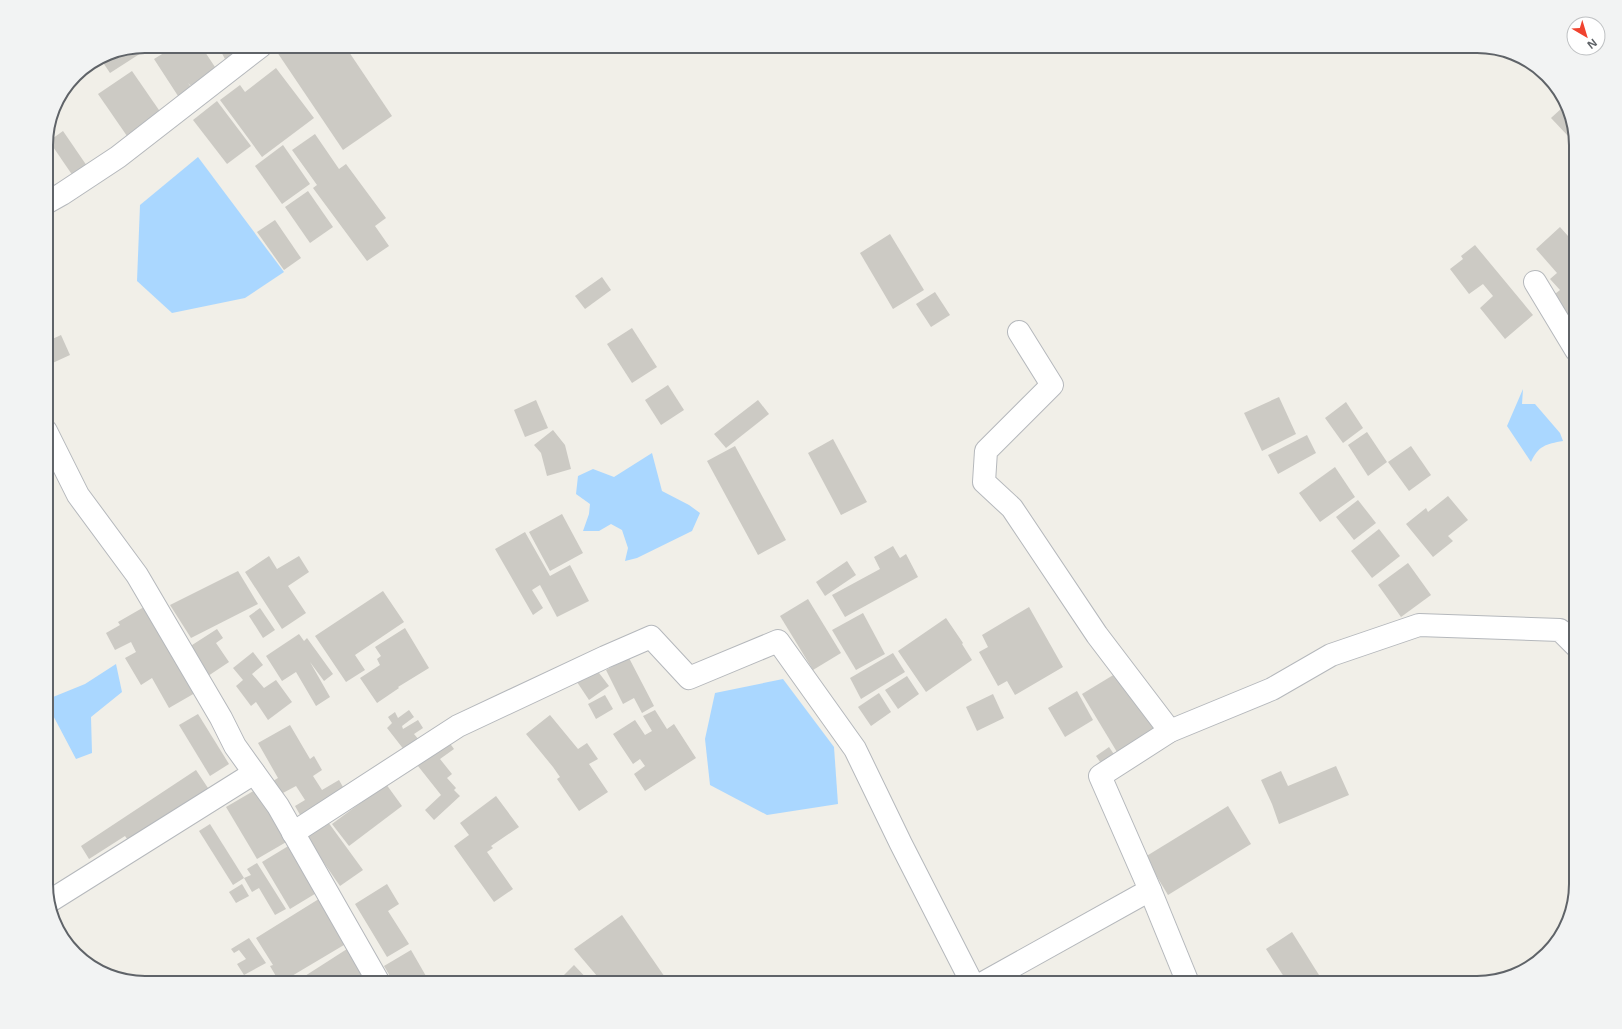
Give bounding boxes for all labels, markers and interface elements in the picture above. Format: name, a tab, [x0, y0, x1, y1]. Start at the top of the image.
north arrow	[1566, 16, 1606, 56]
text: N	[1584, 36, 1601, 53]

